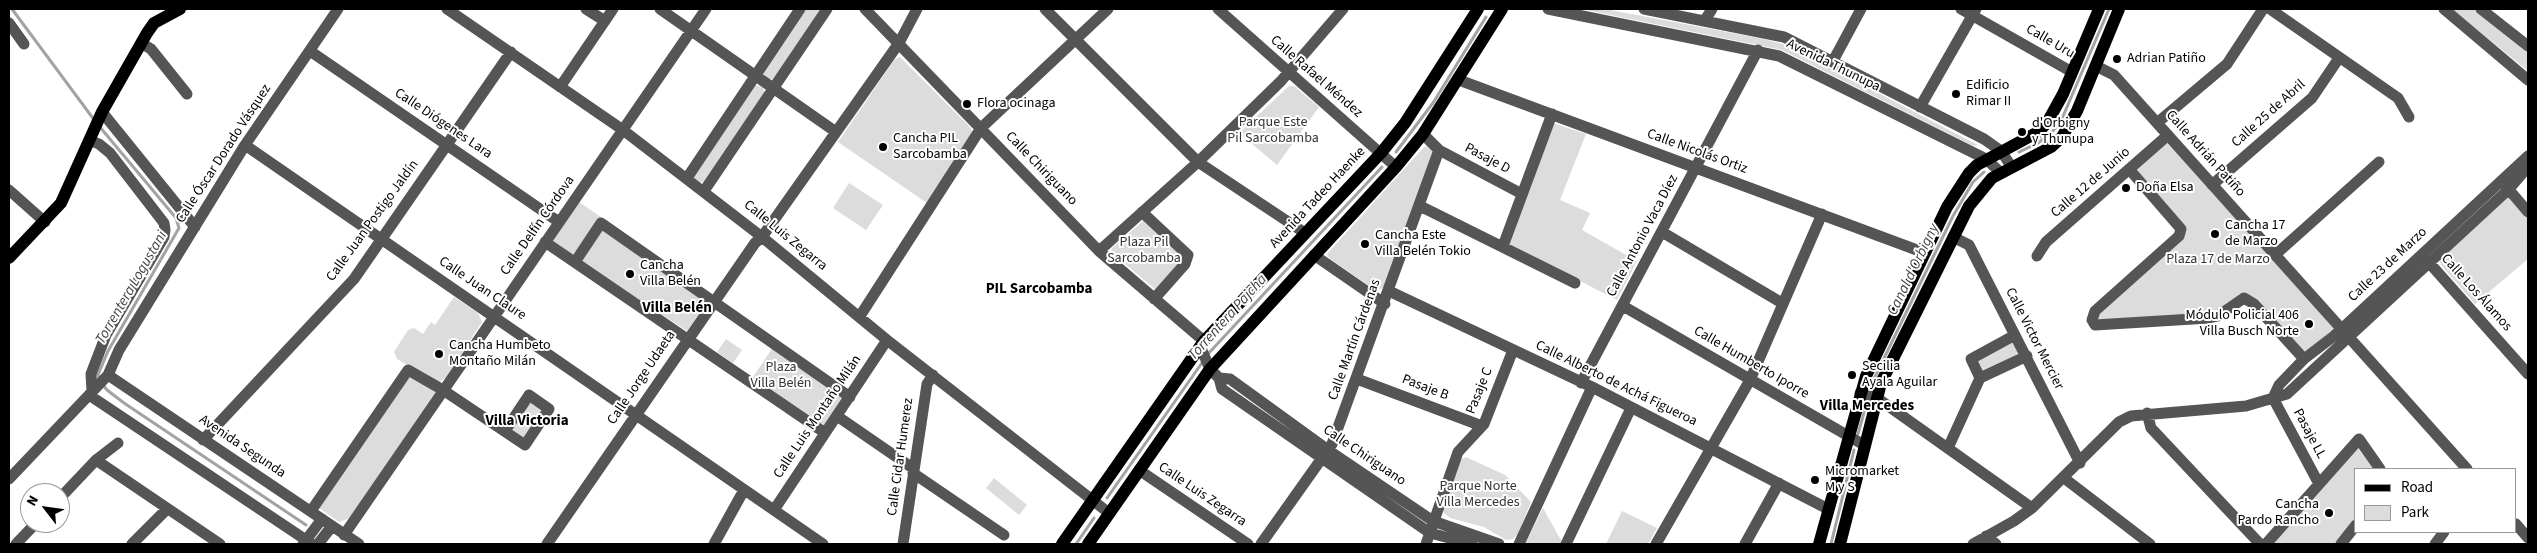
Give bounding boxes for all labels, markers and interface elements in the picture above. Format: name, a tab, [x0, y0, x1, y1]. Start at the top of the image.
street label: Calle Uru	[2023, 21, 2077, 63]
street label: Calle Rafael Méndez	[1267, 32, 1365, 122]
street label: Avenida Thunupa	[1783, 36, 1883, 96]
place label: Adrian Patiño	[2127, 51, 2206, 67]
marker: Adrian Patiño	[2111, 53, 2123, 65]
street label: Calle 25 de Abril	[2229, 77, 2309, 151]
place label: Edificio Rimar II	[1966, 78, 2011, 110]
street label: Calle Óscar Dorado Vásquez	[173, 81, 275, 227]
street label: Calle Diógenes Lara	[391, 85, 495, 163]
marker: Edificio Rimar II	[1950, 88, 1962, 100]
place label: Flora ocinaga	[977, 96, 1055, 112]
marker: Flora ocinaga	[961, 98, 973, 110]
street label: Calle Adrián Patiño	[2162, 107, 2248, 201]
park label: Parque Este Pil Sarcobamba	[1227, 115, 1319, 148]
place label: d'Orbigny y Thunupa	[2032, 116, 2094, 148]
street label: Calle Nicolás Ortiz	[1644, 126, 1750, 178]
marker: d'Orbigny y Thunupa	[2016, 126, 2028, 138]
street label: Calle Chiriguano	[1002, 129, 1080, 209]
place label: Cancha PIL Sarcobamba	[893, 131, 967, 164]
street label: Pasaje D	[1461, 140, 1513, 178]
marker: Cancha PIL Sarcobamba	[877, 141, 889, 153]
street label: Avenida Tadeo Haenke	[1267, 144, 1369, 252]
street label: Calle 12 de Junio	[2048, 144, 2134, 222]
street label: Calle Juan Postigo Jaldín	[323, 157, 423, 285]
street label: Calle Antonio Vaca Díez	[1604, 172, 1682, 300]
street label: Calle Delfín Córdova	[497, 173, 579, 279]
place label: Doña Elsa	[2136, 180, 2194, 196]
marker: Doña Elsa	[2120, 182, 2132, 194]
street label: Calle Luis Zegarra	[740, 197, 830, 275]
place label: Cancha 17 de Marzo	[2225, 218, 2285, 250]
water label: Canal d'Orbigny	[1884, 221, 1944, 319]
street label: Calle 23 de Marzo	[2345, 224, 2431, 306]
water label: Torrentera Logustani	[92, 228, 172, 348]
place label: Cancha Este Villa Belén Tokio	[1375, 228, 1471, 260]
marker: Cancha 17 de Marzo	[2209, 228, 2221, 240]
park label: Plaza Pil Sarcobamba	[1107, 235, 1181, 268]
marker: Cancha Este Villa Belén Tokio	[1359, 238, 1371, 250]
street label: Calle Los Álamos	[2437, 251, 2515, 335]
park label: Plaza 17 de Marzo	[2166, 252, 2270, 268]
street label: Calle Juan Claure	[435, 254, 529, 324]
place label: Cancha Villa Belén	[640, 258, 701, 290]
marker: Cancha Villa Belén	[624, 268, 636, 280]
water label: Torrentera Pajcha	[1185, 271, 1271, 365]
street label: Calle Martín Cárdenas	[1325, 277, 1385, 403]
district label: PIL Sarcobamba	[986, 281, 1092, 299]
street label: Calle Victor Mercier	[2001, 285, 2067, 393]
district label: Villa Belén	[642, 300, 712, 318]
place label: Módulo Policial 406 Villa Busch Norte	[2186, 308, 2299, 341]
marker: Módulo Policial 406 Villa Busch Norte	[2303, 318, 2315, 330]
street label: Calle Humberto Iporre	[1690, 323, 1812, 403]
street label: Calle Jorge Udaeta	[604, 328, 680, 428]
place label: Cancha Humbeto Montaño Milán	[449, 338, 551, 371]
street label: Calle Alberto de Achá Figueroa	[1532, 338, 1700, 430]
marker: Cancha Humbeto Montaño Milán	[433, 348, 445, 360]
street label: Calle Luis Montaño Milán	[770, 352, 866, 482]
place label: Secilia Ayala Aguilar	[1862, 359, 1937, 392]
park label: Plaza Villa Belén	[751, 360, 811, 392]
street label: Pasaje C	[1463, 365, 1497, 417]
marker: Secilia Ayala Aguilar	[1846, 369, 1858, 381]
street label: Pasaje B	[1399, 371, 1451, 405]
street label: Calle Cidar Humerez	[884, 397, 918, 517]
district label: Villa Mercedes	[1820, 398, 1914, 416]
street label: Pasaje LL	[2289, 406, 2329, 462]
street label: Avenida Segunda	[195, 412, 289, 482]
district label: Villa Victoria	[485, 413, 569, 431]
street label: Calle Chiriguano	[1319, 422, 1409, 490]
street label: Calle Luis Zegarra	[1155, 459, 1249, 531]
place label: Micromarket M y S	[1825, 464, 1899, 497]
legend	[2354, 468, 2517, 533]
marker: Micromarket M y S	[1809, 474, 1821, 486]
text: Road	[2401, 477, 2433, 498]
park label: Parque Norte Villa Mercedes	[1436, 479, 1520, 512]
north arrow	[20, 483, 70, 533]
text: N	[22, 492, 44, 510]
place label: Cancha Pardo Rancho	[2238, 497, 2319, 530]
text: Park	[2401, 502, 2429, 523]
marker: Cancha Pardo Rancho	[2323, 507, 2335, 519]

